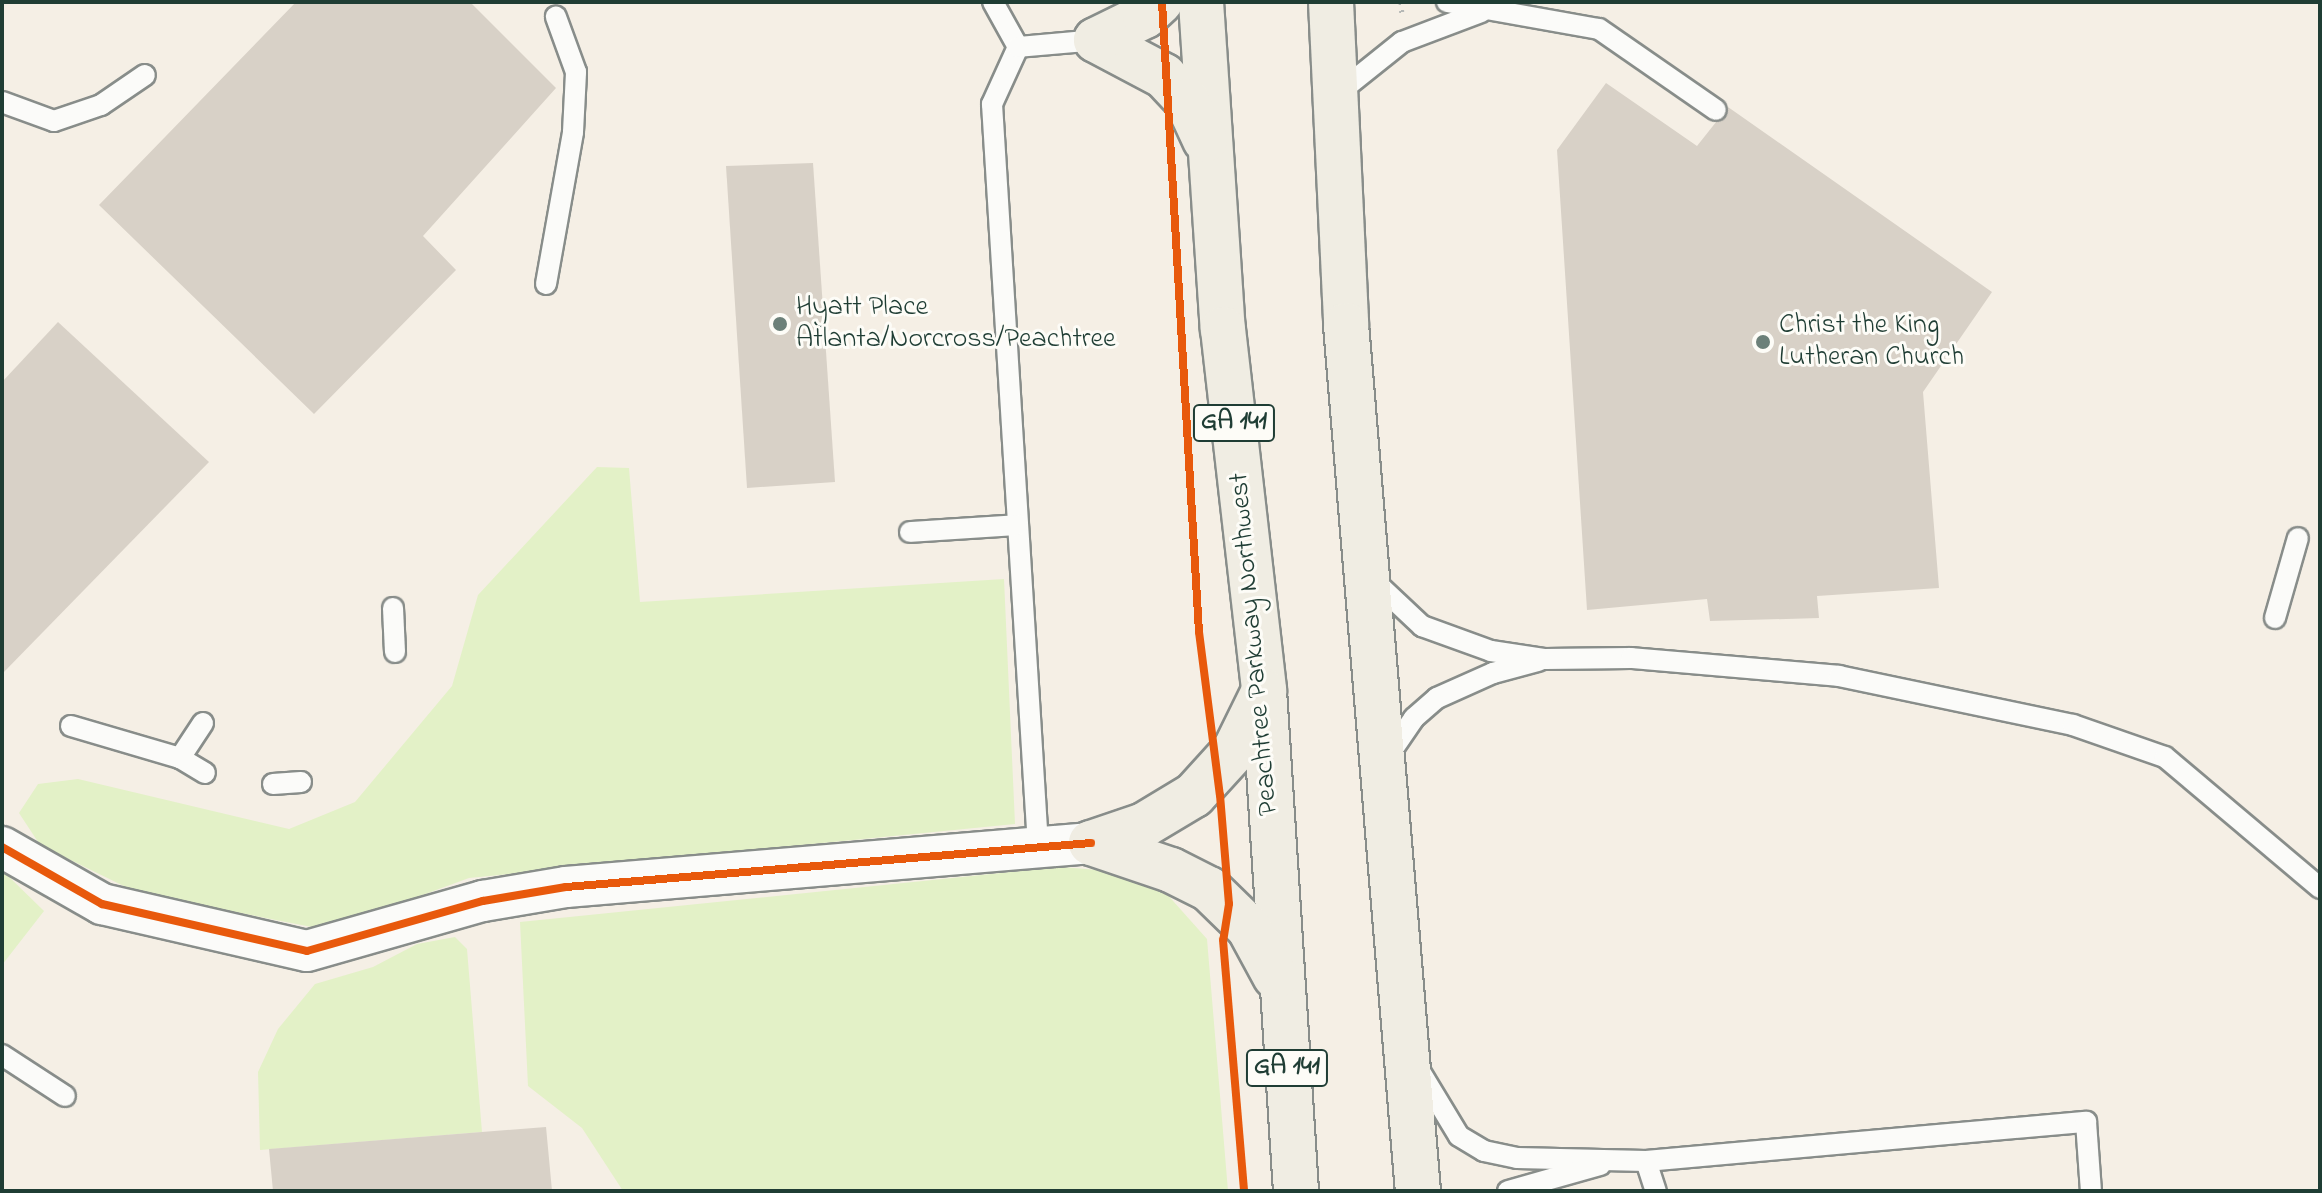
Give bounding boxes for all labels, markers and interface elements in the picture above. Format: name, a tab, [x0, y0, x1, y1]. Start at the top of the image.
place label: Hyatt Place Atlanta/Norcross/Peachtree	[796, 291, 1116, 357]
place label: Christ the King Lutheran Church	[1779, 309, 1964, 375]
marker: Hyatt Place Atlanta/Norcross/Peachtree	[771, 315, 789, 333]
marker: Christ the King Lutheran Church	[1754, 333, 1772, 351]
road number: GA 141	[1192, 401, 1276, 445]
street label: Peachtree Parkway Northwest	[1223, 471, 1287, 817]
road number: GA 141	[1245, 1046, 1329, 1090]

